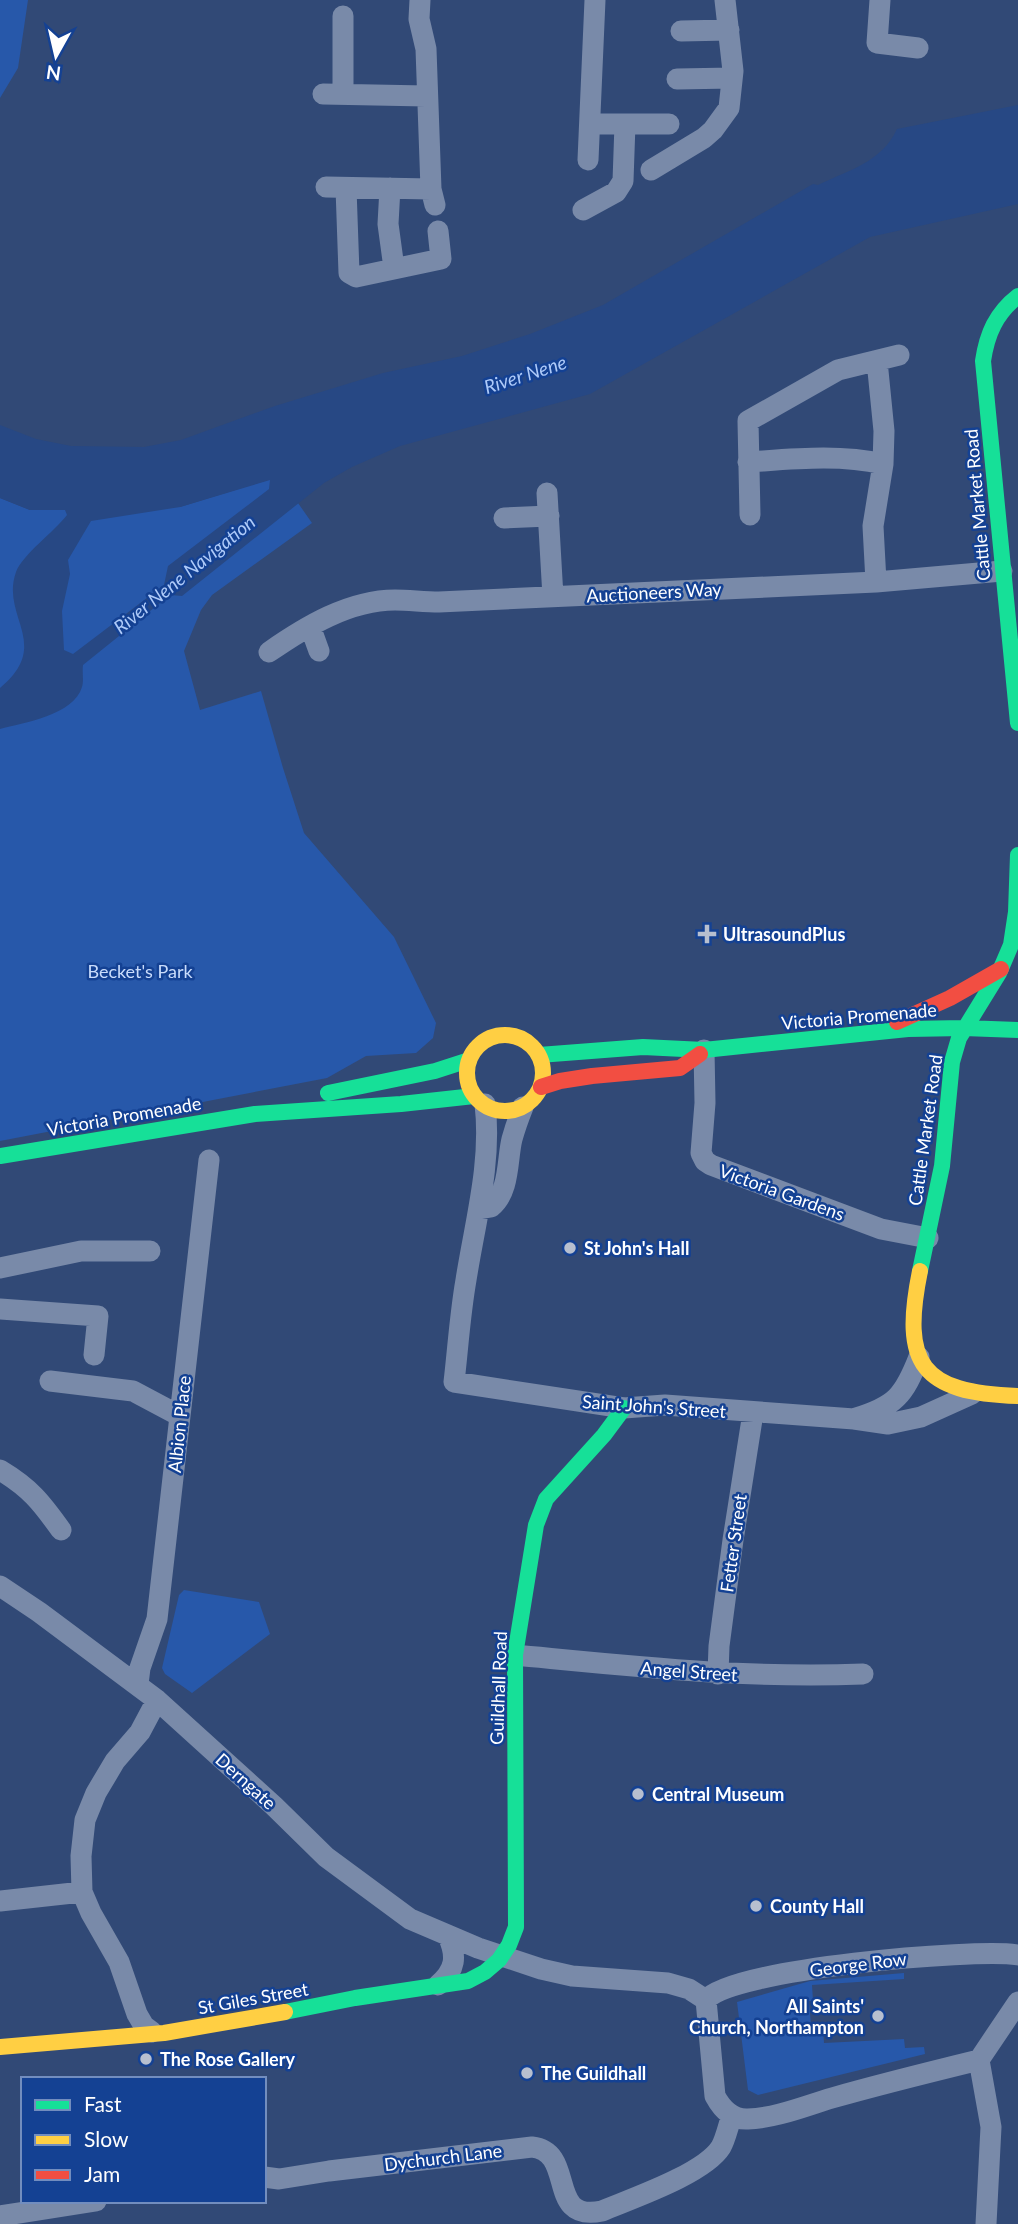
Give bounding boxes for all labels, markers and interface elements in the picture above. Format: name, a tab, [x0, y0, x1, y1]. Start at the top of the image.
north arrow	[21, 21, 91, 91]
text: N	[45, 61, 62, 86]
water label: River Nene	[481, 350, 569, 398]
street label: Cattle Market Road	[959, 428, 995, 582]
water label: River Nene Navigation	[109, 510, 259, 638]
street label: Auctioneers Way	[586, 577, 723, 607]
place label: UltrasoundPlus	[723, 923, 845, 945]
marker: UltrasoundPlus	[697, 924, 717, 944]
park label: Becket's Park	[87, 960, 193, 982]
street label: Victoria Promenade	[780, 998, 938, 1034]
street label: Cattle Market Road	[903, 1053, 947, 1207]
street label: Victoria Promenade	[45, 1092, 203, 1140]
street label: Victoria Gardens	[716, 1159, 848, 1225]
place label: St John's Hall	[584, 1237, 689, 1259]
marker: St John's Hall	[562, 1240, 578, 1256]
street label: Albion Place	[163, 1374, 195, 1474]
street label: Saint John's Street	[581, 1390, 727, 1422]
street label: Fetter Street	[715, 1492, 751, 1593]
street label: Guildhall Road	[485, 1631, 511, 1745]
street label: Angel Street	[640, 1657, 739, 1685]
street label: Derngate	[211, 1748, 281, 1814]
place label: Central Museum	[652, 1783, 784, 1805]
marker: Central Museum	[630, 1786, 646, 1802]
place label: County Hall	[770, 1895, 864, 1917]
marker: County Hall	[748, 1898, 764, 1914]
street label: George Row	[808, 1947, 908, 1981]
street label: St Giles Street	[196, 1977, 310, 2019]
place label: All Saints' Church, Northampton	[689, 1995, 864, 2038]
marker: All Saints' Church, Northampton	[870, 2008, 886, 2024]
place label: The Rose Gallery	[160, 2048, 295, 2070]
marker: The Rose Gallery	[138, 2051, 154, 2067]
place label: The Guildhall	[541, 2062, 646, 2084]
marker: The Guildhall	[519, 2065, 535, 2081]
legend	[21, 2077, 266, 2203]
text: Fast	[84, 2091, 122, 2116]
text: Slow	[84, 2126, 129, 2151]
street label: Dychurch Lane	[383, 2139, 503, 2175]
text: Jam	[84, 2161, 120, 2186]

